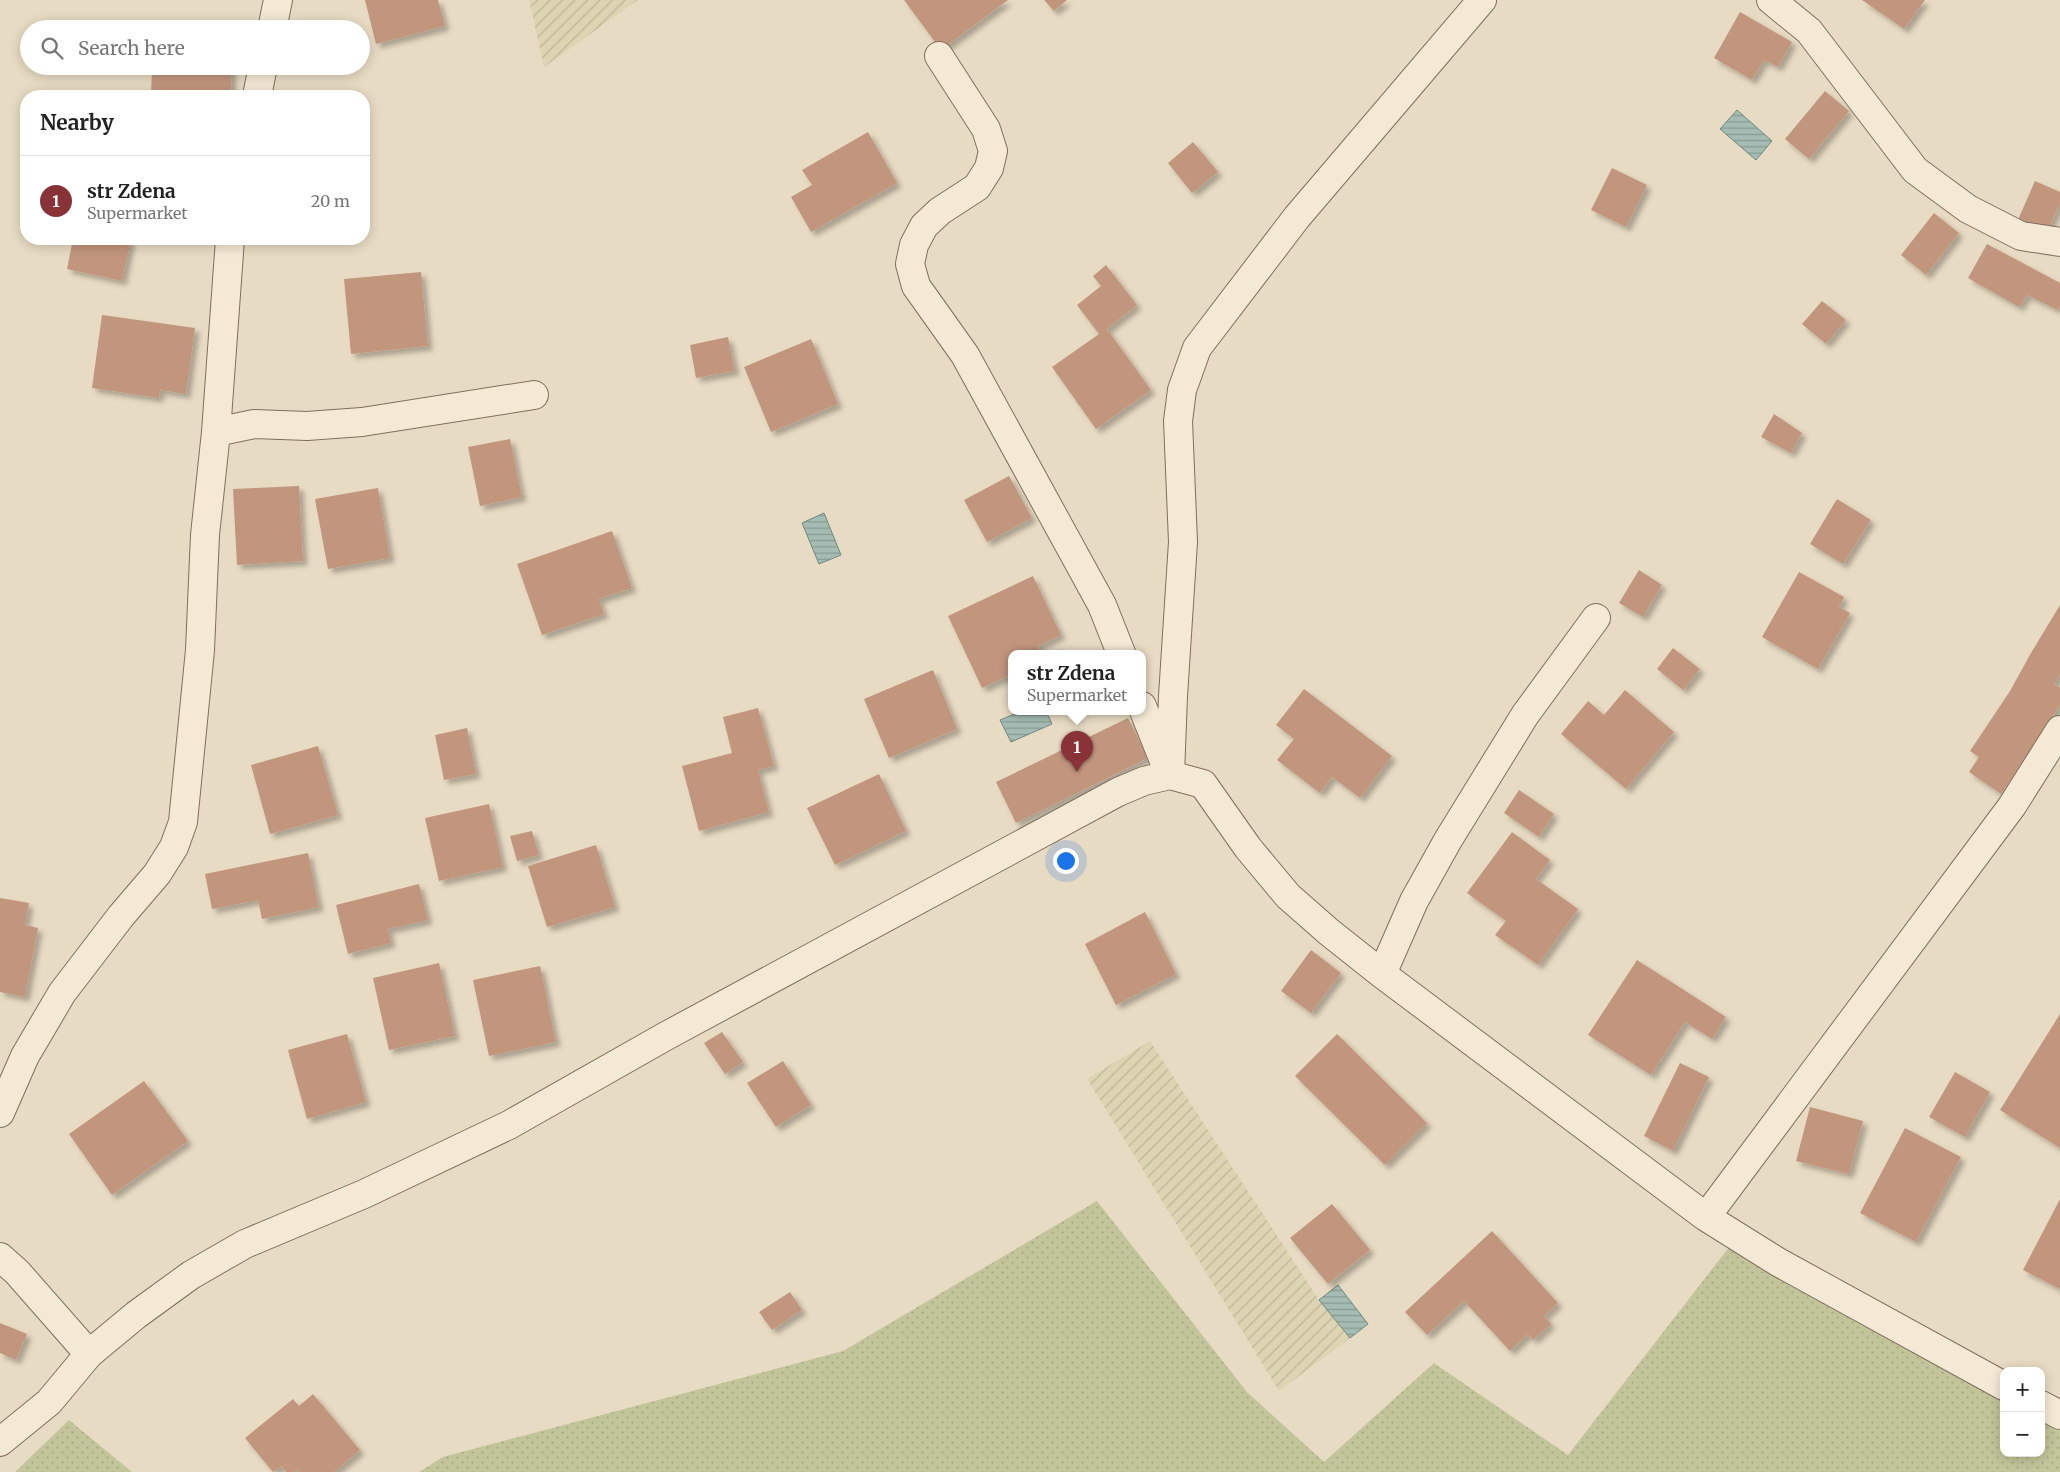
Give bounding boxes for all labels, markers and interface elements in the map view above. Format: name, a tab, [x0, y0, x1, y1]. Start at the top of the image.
search box	[20, 20, 370, 75]
icon: search	[38, 34, 66, 62]
text: Search here	[78, 36, 185, 60]
text: Nearby	[40, 109, 114, 136]
text: str Zdena	[87, 179, 176, 203]
text: 1	[52, 191, 60, 211]
text: 20 m	[311, 191, 350, 211]
text: Supermarket	[87, 203, 188, 223]
popup	[1008, 650, 1146, 715]
text: str Zdena	[1027, 661, 1115, 685]
text: Supermarket	[1027, 685, 1127, 705]
pin: 1	[1061, 731, 1093, 772]
your location	[1053, 848, 1079, 874]
map controls	[2000, 1367, 2045, 1457]
button: +	[2000, 1367, 2045, 1412]
button: −	[2000, 1412, 2045, 1457]

